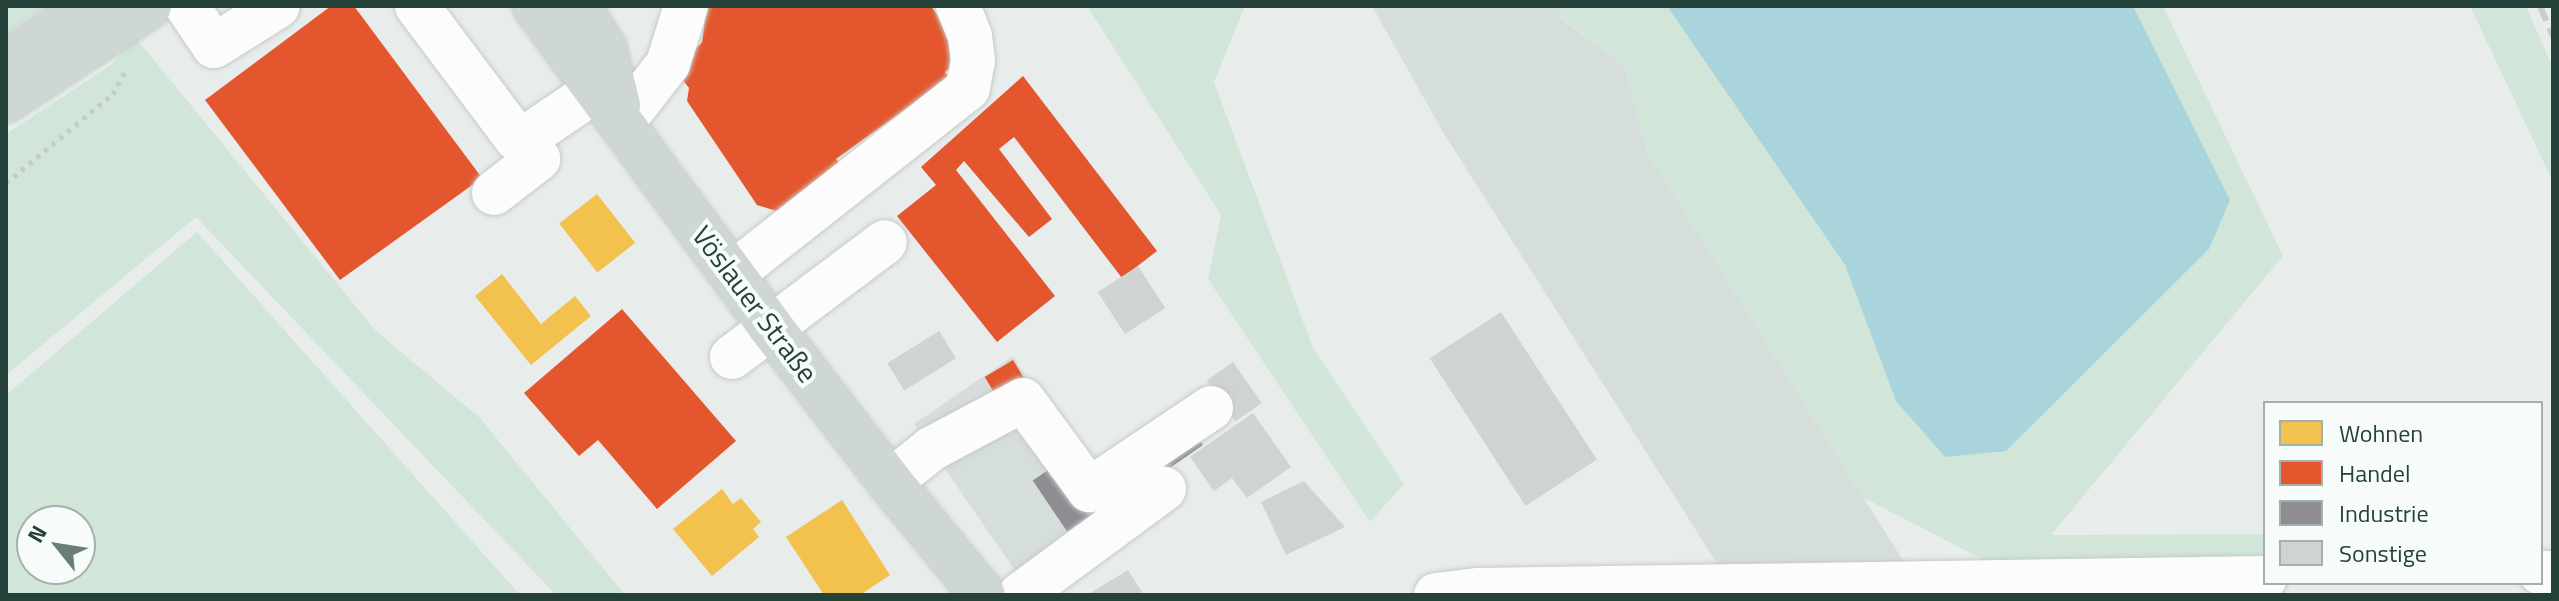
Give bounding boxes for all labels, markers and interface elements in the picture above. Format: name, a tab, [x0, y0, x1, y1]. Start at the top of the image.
street label: Vöslauer Straße	[685, 219, 825, 389]
legend	[2263, 401, 2543, 585]
text: Wohnen	[2339, 415, 2423, 451]
text: Handel	[2339, 455, 2410, 491]
text: Industrie	[2339, 495, 2429, 531]
north arrow	[16, 505, 96, 585]
text: N	[18, 519, 55, 549]
text: Sonstige	[2339, 535, 2427, 571]

